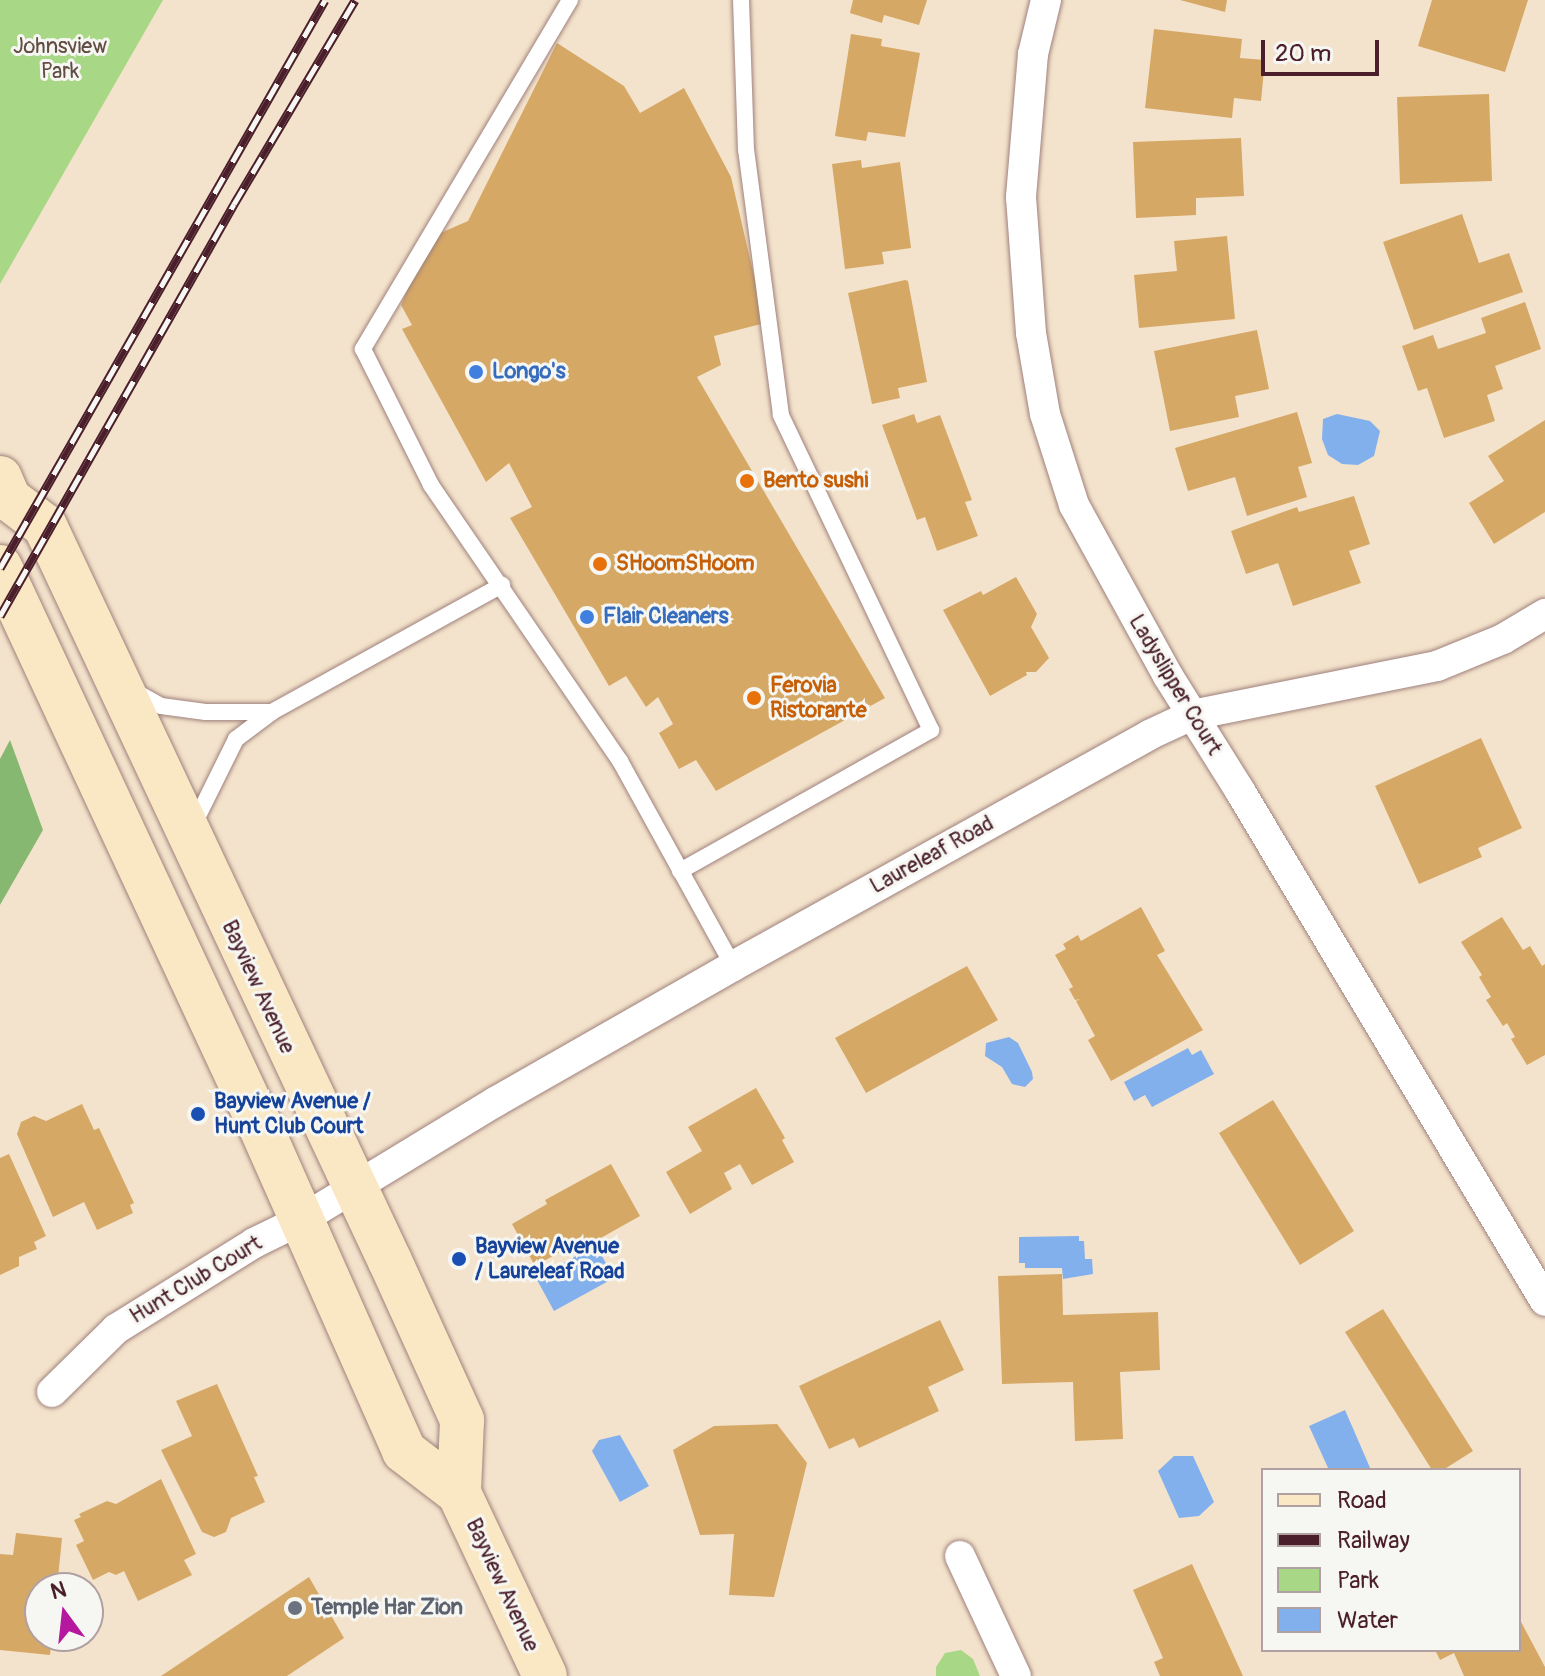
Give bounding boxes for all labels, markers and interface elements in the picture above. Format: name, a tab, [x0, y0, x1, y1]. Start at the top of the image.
scale bar	[1265, 24, 1383, 74]
park label: Johnsview Park	[13, 33, 107, 84]
text: 20 m	[1275, 39, 1331, 68]
place label: Longo's	[492, 359, 566, 385]
marker: Longo's	[467, 363, 485, 381]
place label: Bento sushi	[763, 468, 868, 494]
marker: Bento sushi	[738, 472, 756, 490]
place label: SHoomSHoom	[616, 551, 755, 577]
marker: SHoomSHoom	[591, 555, 609, 573]
place label: Flair Cleaners	[603, 604, 728, 630]
marker: Flair Cleaners	[578, 608, 596, 626]
street label: Ladyslipper Court	[1123, 610, 1227, 760]
place label: Ferovia Ristorante	[770, 672, 867, 724]
marker: Ferovia Ristorante	[745, 689, 763, 707]
street label: Laureleaf Road	[866, 810, 998, 900]
street label: Bayview Avenue	[216, 916, 300, 1058]
place label: Bayview Avenue / Hunt Club Court	[214, 1088, 371, 1140]
marker: Bayview Avenue / Hunt Club Court	[189, 1105, 207, 1123]
street label: Hunt Club Court	[125, 1230, 267, 1330]
place label: Bayview Avenue / Laureleaf Road	[475, 1233, 625, 1284]
marker: Bayview Avenue / Laureleaf Road	[450, 1250, 468, 1268]
legend	[1261, 1468, 1521, 1652]
text: Road	[1337, 1486, 1387, 1515]
street label: Bayview Avenue	[460, 1514, 544, 1656]
text: Railway	[1337, 1526, 1410, 1555]
text: Park	[1337, 1566, 1379, 1595]
north arrow	[24, 1572, 104, 1652]
text: N	[47, 1575, 69, 1606]
place label: Temple Har Zion	[311, 1595, 463, 1621]
marker: Temple Har Zion	[286, 1599, 304, 1617]
text: Water	[1337, 1606, 1398, 1635]

